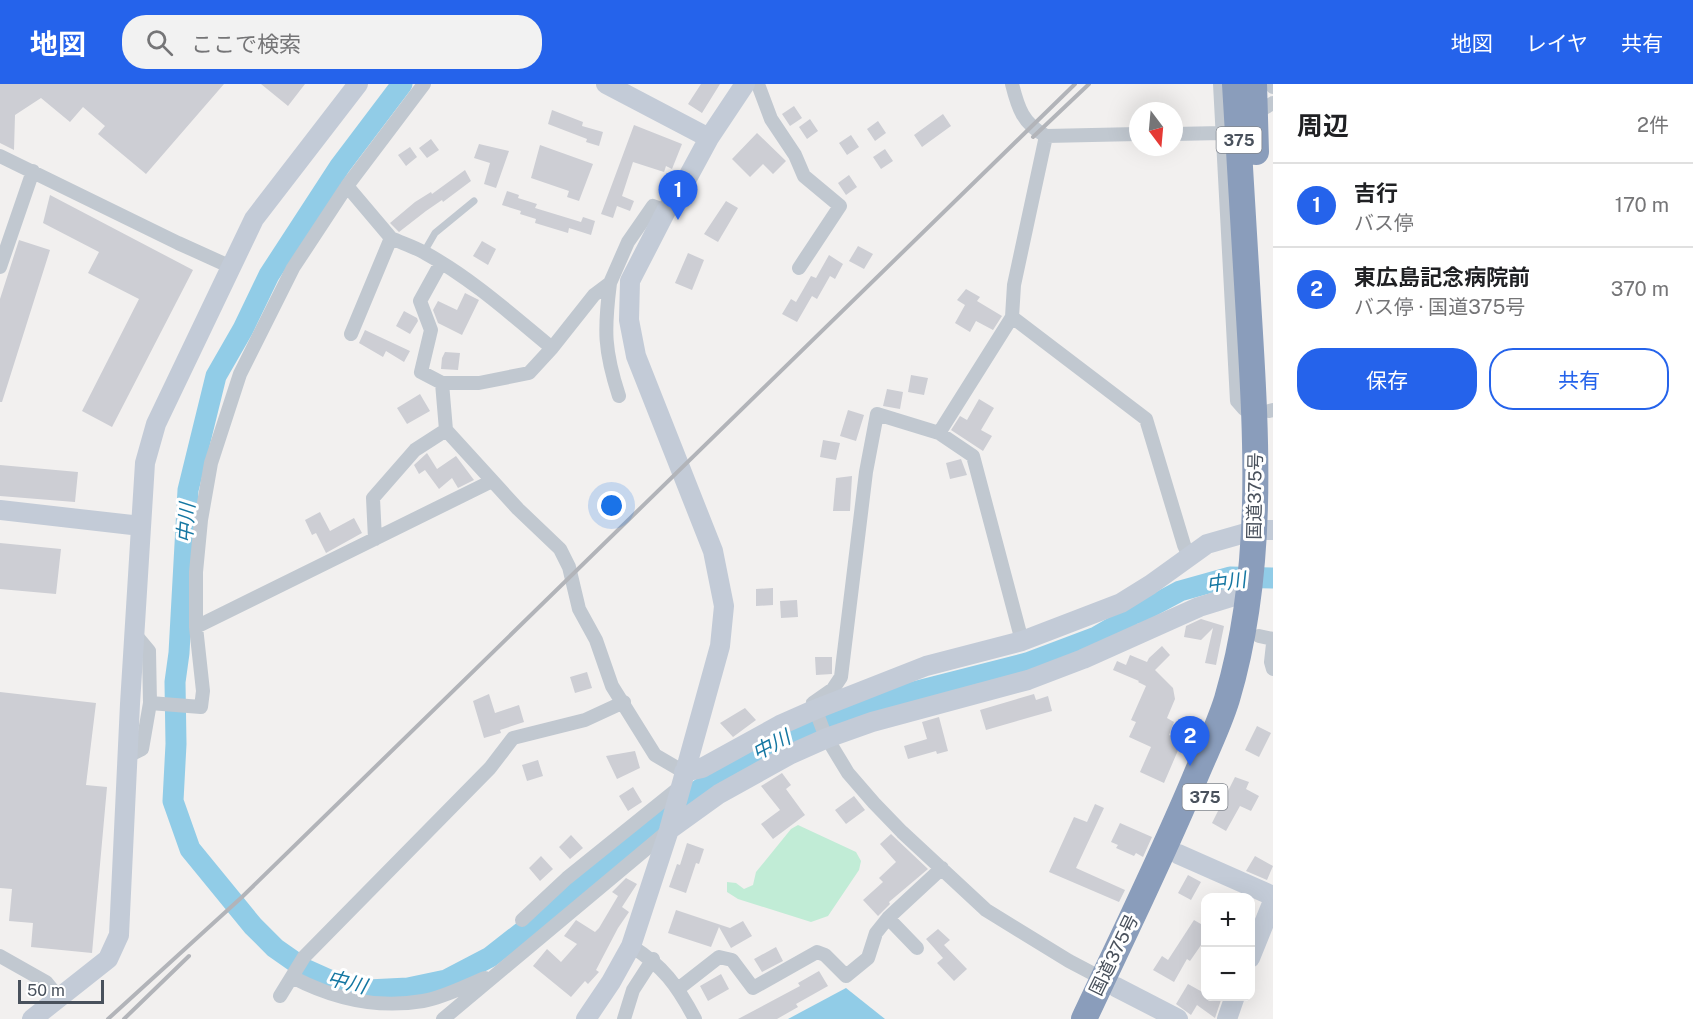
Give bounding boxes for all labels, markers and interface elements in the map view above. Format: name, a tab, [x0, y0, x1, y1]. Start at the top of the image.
search box	[122, 15, 542, 69]
icon: search	[143, 26, 176, 59]
text: 地図	[30, 27, 86, 60]
text: ここで検索	[191, 31, 301, 57]
text: 地図	[1451, 31, 1493, 56]
text: レイヤ	[1526, 31, 1588, 56]
text: 共有	[1621, 31, 1663, 56]
north arrow	[1129, 102, 1183, 156]
text: 周辺	[1297, 110, 1349, 141]
text: 2件	[1637, 113, 1669, 137]
road number: 375	[1216, 127, 1262, 153]
pin: 1	[658, 170, 698, 220]
text: 吉行	[1354, 180, 1398, 206]
text: 1	[1312, 193, 1321, 217]
text: 170 m	[1615, 193, 1669, 217]
text: バス停	[1354, 211, 1414, 235]
text: 東広島記念病院前	[1354, 264, 1530, 290]
text: 2	[1310, 277, 1323, 301]
text: 370 m	[1611, 277, 1669, 301]
text: バス停 · 国道375号	[1354, 295, 1525, 319]
button: 保存	[1297, 348, 1477, 410]
button: 共有	[1489, 348, 1669, 410]
street label: 国道375号	[1243, 452, 1266, 540]
your location	[597, 491, 626, 520]
water label: 中川	[173, 500, 200, 544]
water label: 中川	[1205, 567, 1249, 597]
pin: 2	[1170, 716, 1210, 766]
water label: 中川	[748, 724, 796, 765]
road number: 375	[1182, 784, 1228, 810]
map controls	[1201, 893, 1255, 1001]
button: +	[1201, 893, 1255, 947]
street label: 国道375号	[1085, 911, 1142, 999]
button: −	[1201, 947, 1255, 1001]
water label: 中川	[325, 966, 371, 999]
scale bar	[18, 977, 104, 1004]
text: 50 m	[27, 981, 65, 1000]

